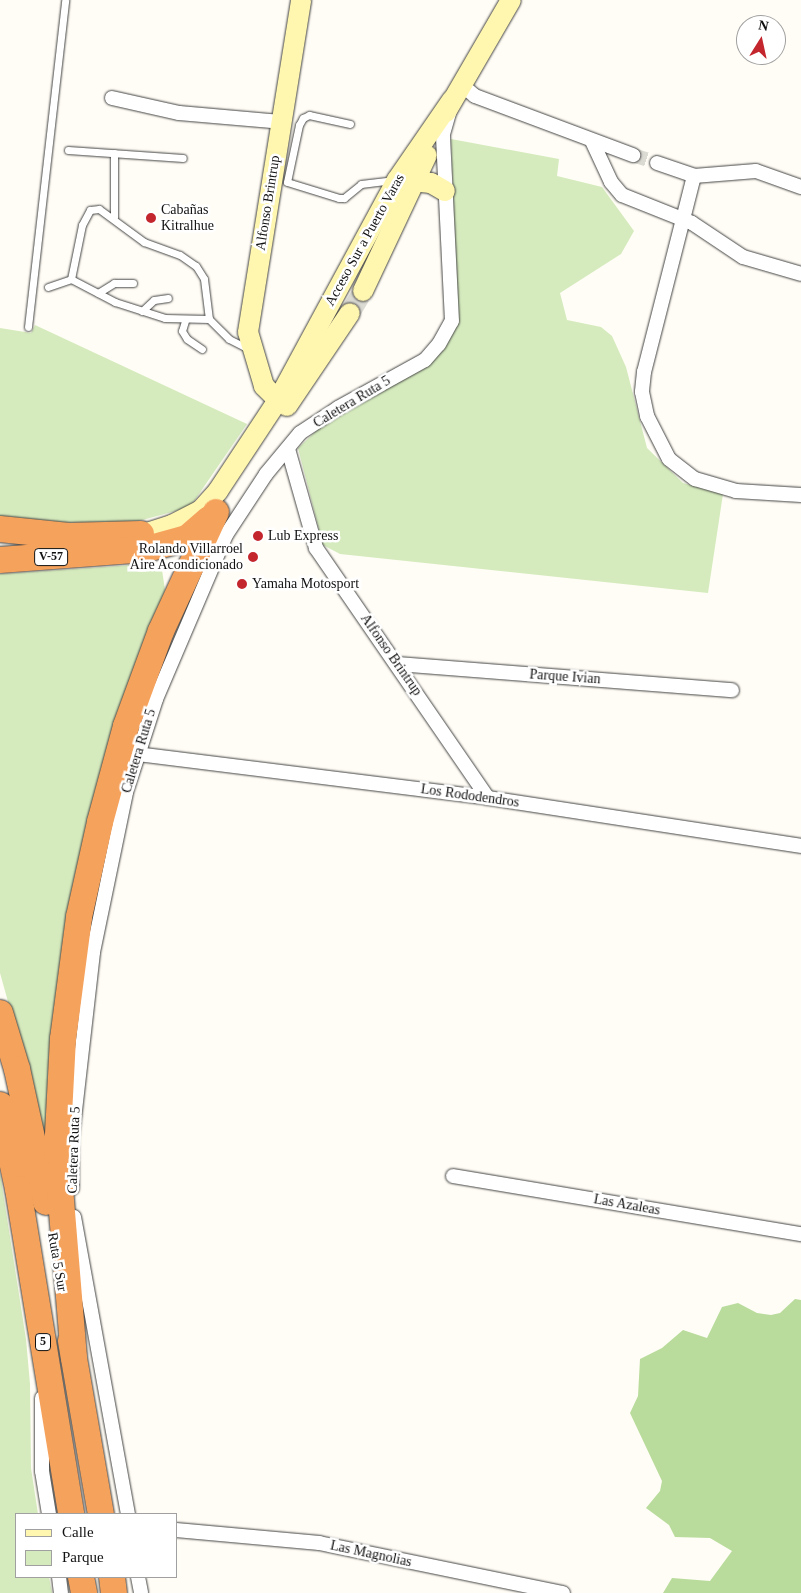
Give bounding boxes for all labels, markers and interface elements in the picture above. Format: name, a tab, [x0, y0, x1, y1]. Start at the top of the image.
north arrow	[736, 15, 786, 65]
text: N	[757, 17, 770, 34]
street label: Alfonso Brintrup	[252, 154, 284, 252]
street label: Acceso Sur a Puerto Varas	[322, 171, 408, 309]
place label: Cabañas Kitralhue	[161, 202, 214, 234]
marker: Cabañas Kitralhue	[145, 212, 157, 224]
street label: Caletera Ruta 5	[310, 372, 394, 432]
place label: Lub Express	[268, 528, 338, 544]
marker: Lub Express	[252, 530, 264, 542]
place label: Rolando Villarroel Aire Acondicionado	[129, 541, 243, 574]
road number: V-57	[34, 548, 68, 566]
marker: Rolando Villarroel Aire Acondicionado	[247, 551, 259, 563]
place label: Yamaha Motosport	[252, 576, 359, 592]
marker: Yamaha Motosport	[236, 578, 248, 590]
street label: Alfonso Brintrup	[357, 611, 425, 699]
street label: Parque Ivian	[529, 666, 601, 688]
street label: Caletera Ruta 5	[118, 707, 160, 795]
street label: Los Rododendros	[420, 781, 520, 811]
street label: Caletera Ruta 5	[64, 1106, 84, 1194]
street label: Las Azaleas	[592, 1191, 662, 1219]
street label: Ruta 5 Sur	[44, 1231, 70, 1293]
road number: 5	[34, 1332, 52, 1351]
legend	[15, 1513, 178, 1578]
text: Calle	[62, 1524, 94, 1540]
street label: Las Magnolias	[329, 1537, 413, 1571]
text: Parque	[62, 1549, 104, 1565]

